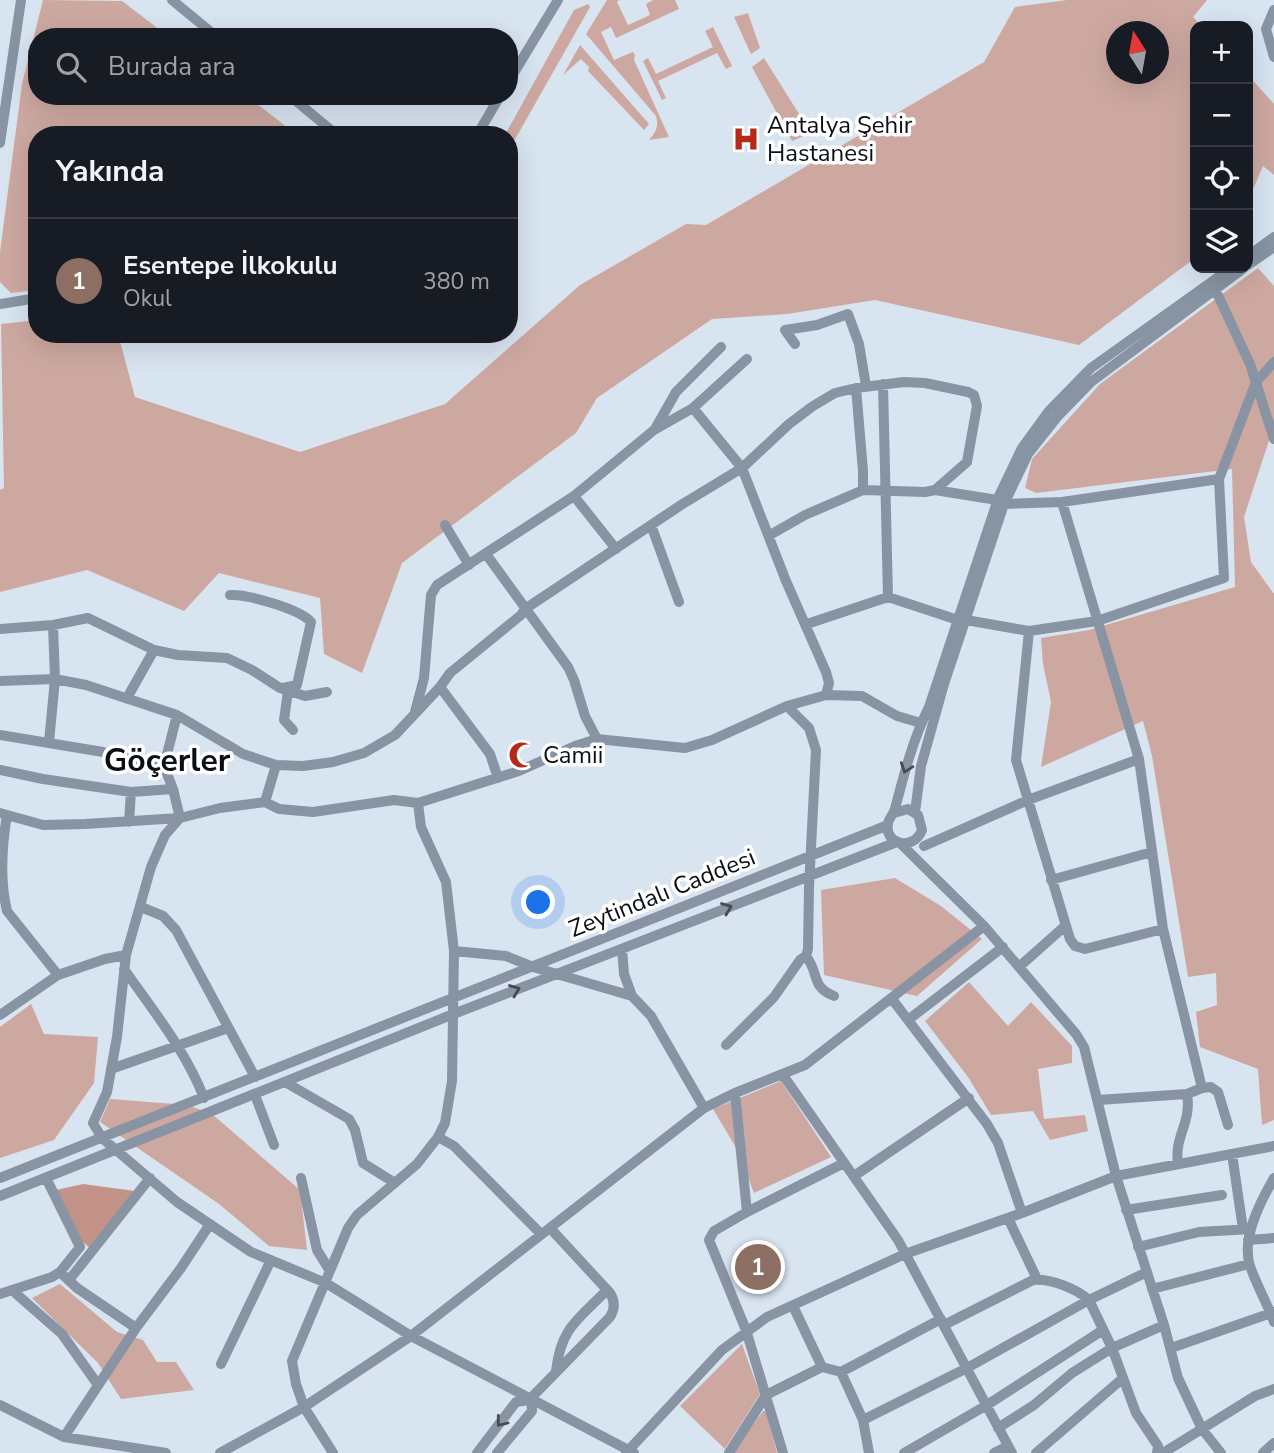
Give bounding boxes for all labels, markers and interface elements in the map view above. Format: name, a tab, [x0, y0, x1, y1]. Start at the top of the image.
north arrow	[1106, 21, 1169, 84]
map controls	[1190, 21, 1253, 273]
button: +	[1190, 21, 1253, 84]
search box	[28, 28, 518, 105]
icon: search	[52, 48, 90, 86]
text: Burada ara	[108, 49, 235, 84]
button: −	[1190, 84, 1253, 147]
place label: Antalya Şehir Hastanesi	[767, 109, 913, 169]
hospital icon: Antalya Şehir Hastanesi	[731, 124, 761, 154]
button: locate	[1190, 147, 1253, 210]
text: Yakında	[56, 151, 164, 192]
button: layers	[1190, 210, 1253, 273]
text: Esentepe İlkokulu	[123, 248, 338, 283]
text: 1	[72, 266, 86, 297]
text: 380 m	[423, 266, 490, 297]
text: Okul	[123, 283, 172, 314]
district label: Göçerler	[104, 739, 231, 782]
place label: Camii	[543, 739, 603, 771]
mosque icon: Camii	[507, 740, 537, 770]
one-way arrow	[900, 761, 914, 773]
street label: Zeytindalı Caddesi	[564, 841, 760, 945]
your location	[521, 885, 555, 919]
one-way arrow	[720, 903, 732, 917]
one-way arrow	[508, 985, 520, 999]
pin: 1	[735, 1241, 781, 1293]
one-way arrow	[496, 1415, 509, 1427]

